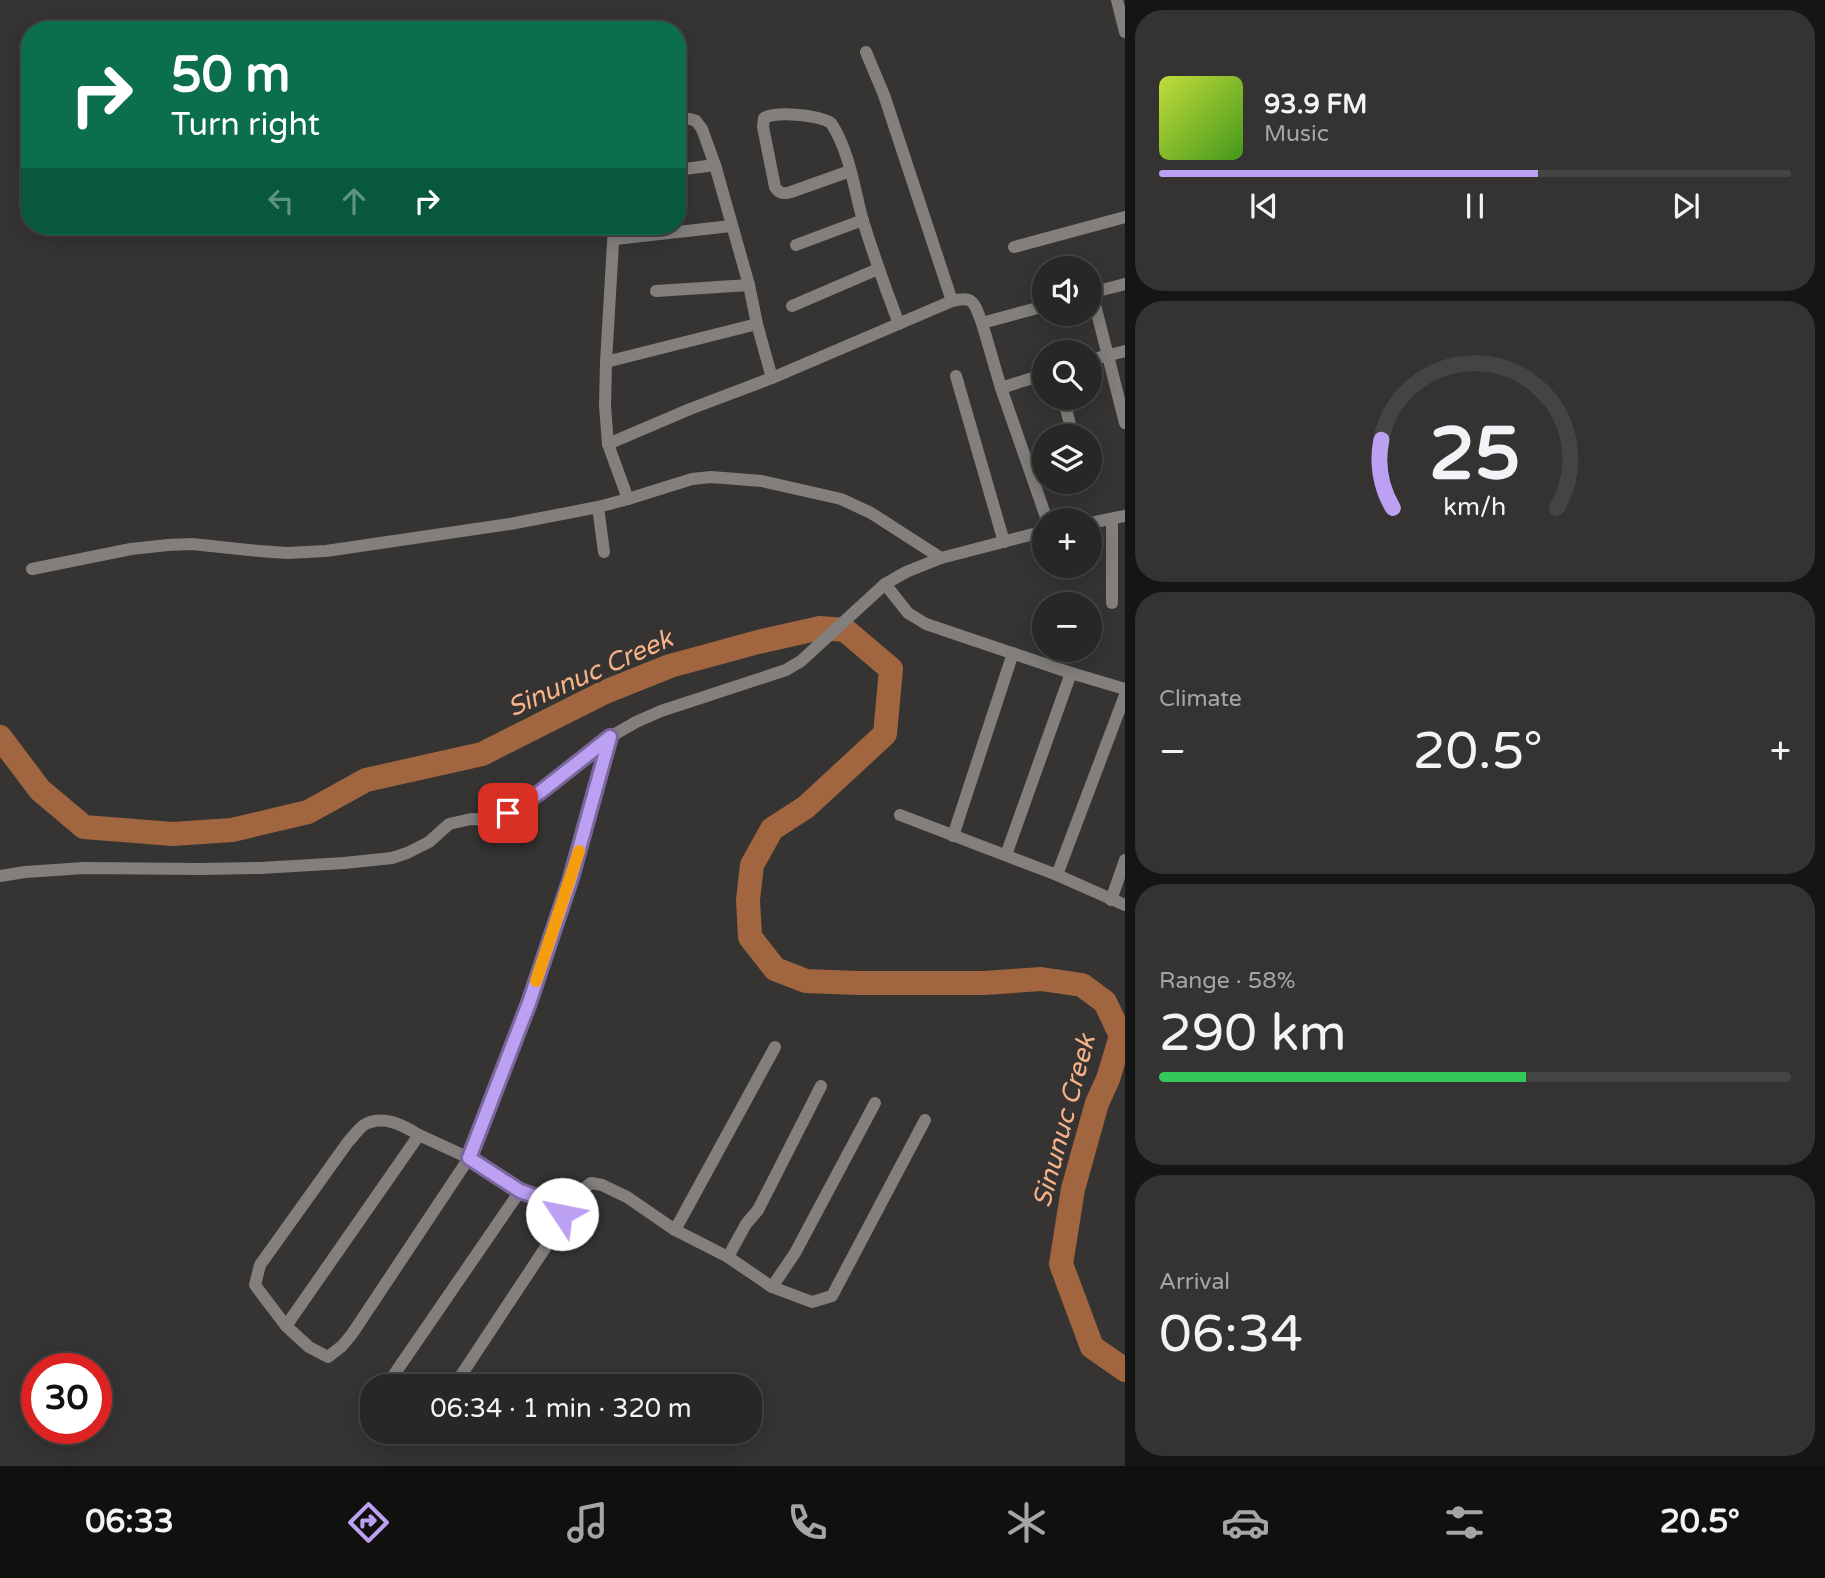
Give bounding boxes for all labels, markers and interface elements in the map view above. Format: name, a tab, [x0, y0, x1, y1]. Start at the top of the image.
text: 50 m	[171, 46, 290, 105]
icon: right	[56, 49, 147, 140]
text: 93.9 FM	[1264, 89, 1367, 120]
text: Turn right	[171, 106, 320, 144]
text: Music	[1264, 120, 1329, 148]
icon: left	[262, 182, 300, 220]
icon: ahead	[335, 182, 373, 220]
icon: right	[408, 182, 446, 220]
icon: previous	[1245, 187, 1283, 225]
icon: pause	[1456, 187, 1494, 225]
icon: next	[1667, 187, 1705, 225]
map controls	[1032, 256, 1102, 662]
button: sound	[1032, 256, 1102, 326]
button: search	[1032, 340, 1102, 410]
text: 25	[1429, 411, 1521, 499]
button: layers	[1032, 424, 1102, 494]
text: km/h	[1444, 492, 1506, 522]
button: +	[1032, 508, 1102, 578]
button: −	[1032, 592, 1102, 662]
water label: Sinunuc Creek	[503, 622, 679, 723]
text: Climate	[1159, 685, 1242, 713]
text: 20.5°	[1413, 720, 1543, 783]
text: −	[1159, 729, 1186, 775]
text: +	[1770, 729, 1791, 775]
pin	[478, 783, 538, 843]
icon: arrive	[489, 794, 527, 832]
text: Range · 58%	[1159, 967, 1295, 995]
text: 290 km	[1159, 1002, 1347, 1065]
water label: Sinunuc Creek	[1026, 1030, 1102, 1211]
position arrow	[525, 1177, 599, 1251]
text: Arrival	[1159, 1268, 1230, 1296]
text: 06:34	[1159, 1303, 1303, 1366]
speed limit sign: 30	[21, 1353, 112, 1444]
text: 06:34 · 1 min · 320 m	[430, 1393, 692, 1424]
icon: directions	[344, 1498, 393, 1547]
icon: music	[563, 1498, 612, 1547]
icon: phone	[783, 1498, 832, 1547]
icon: climate	[1002, 1498, 1051, 1547]
icon: car	[1221, 1498, 1270, 1547]
icon: filters	[1440, 1498, 1489, 1547]
text: 06:33	[85, 1503, 174, 1541]
text: 20.5°	[1660, 1503, 1740, 1541]

